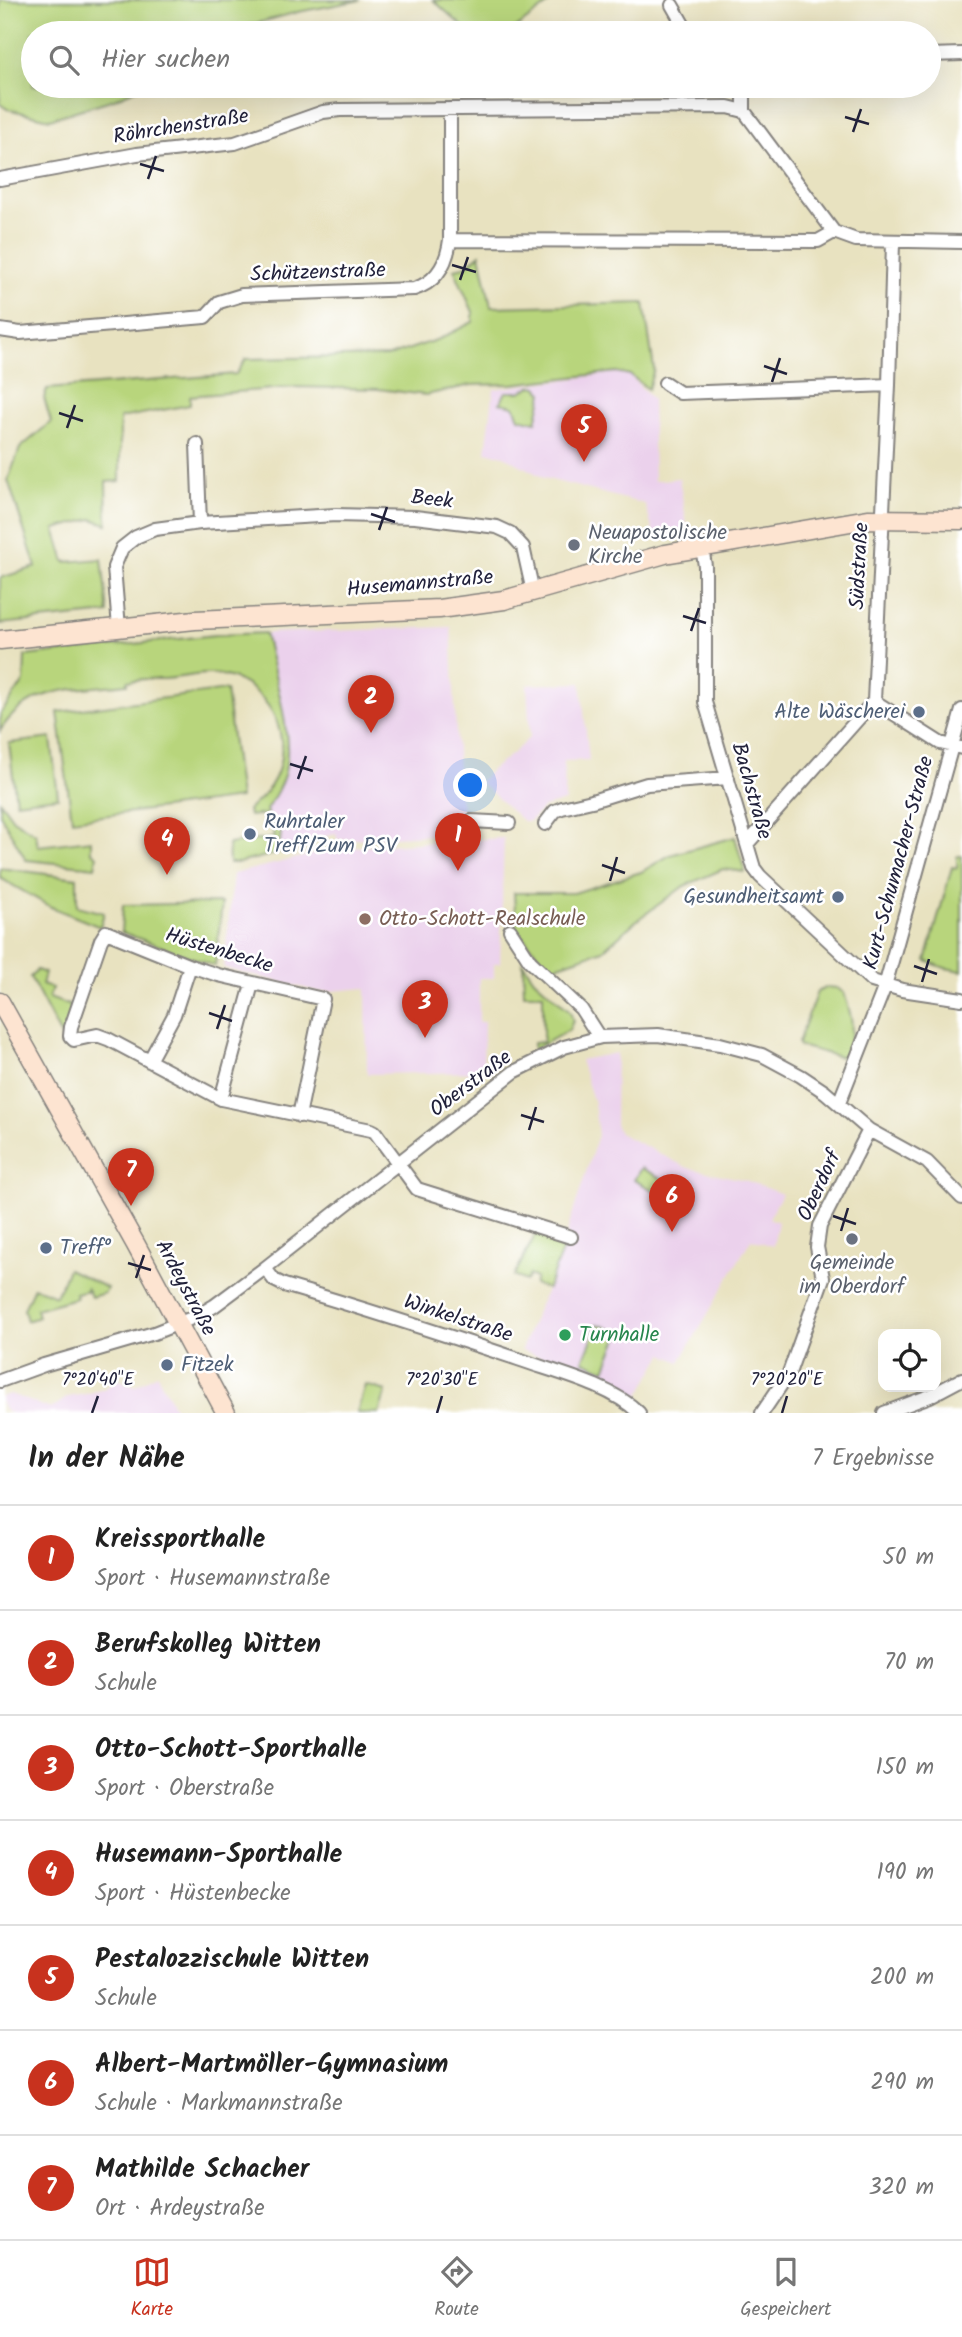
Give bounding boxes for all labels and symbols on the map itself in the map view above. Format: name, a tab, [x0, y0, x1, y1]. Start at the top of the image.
street label: Röhrchenstraße	[111, 100, 252, 154]
street label: Schützenstraße	[250, 254, 387, 292]
pin: 5	[561, 404, 607, 462]
street label: Beek	[409, 481, 455, 519]
place label: Neuapostolische Kirche	[588, 517, 727, 574]
street label: Südstraße	[841, 521, 879, 610]
marker: Neuapostolische Kirche	[566, 537, 582, 553]
street label: Husemannstraße	[345, 561, 495, 607]
pin: 2	[348, 675, 394, 733]
place label: Alte Wäscherei	[774, 696, 906, 729]
marker: Alte Wäscherei	[911, 704, 927, 720]
street label: Bachstraße	[721, 739, 781, 844]
street label: Kurt-Schumacher-Straße	[855, 752, 944, 974]
your location	[453, 768, 487, 802]
place label: Ruhrtaler Treff/Zum PSV	[264, 806, 399, 863]
pin: 1	[435, 813, 481, 871]
pin: 4	[144, 817, 190, 875]
marker: Ruhrtaler Treff/Zum PSV	[242, 826, 258, 842]
place label: Gesundheitsamt	[684, 881, 825, 914]
marker: Gesundheitsamt	[830, 889, 846, 905]
place label: Otto-Schott-Realschule	[379, 903, 586, 936]
marker: Otto-Schott-Realschule	[357, 911, 373, 927]
street label: Hüstenbecke	[161, 919, 277, 983]
pin: 3	[402, 980, 448, 1038]
street label: Oberstraße	[423, 1042, 520, 1126]
street label: Oberdorf	[789, 1143, 852, 1227]
pin: 7	[108, 1148, 154, 1206]
pin: 6	[649, 1174, 695, 1232]
marker: Gemeinde im Oberdorf	[844, 1231, 860, 1247]
place label: Treff°	[60, 1232, 111, 1265]
street label: Ardeystraße	[146, 1234, 224, 1343]
marker: Treff°	[38, 1240, 54, 1256]
place label: Gemeinde im Oberdorf	[799, 1247, 907, 1304]
street label: Winkelstraße	[399, 1286, 517, 1352]
place label: Turnhalle	[579, 1319, 660, 1352]
marker: Turnhalle	[557, 1327, 573, 1343]
place label: Fitzek	[181, 1349, 234, 1382]
marker: Fitzek	[159, 1357, 175, 1373]
text: 7°20'40"E	[62, 1366, 134, 1395]
text: 7°20'30"E	[406, 1366, 479, 1395]
text: 7°20'20"E	[751, 1366, 824, 1395]

